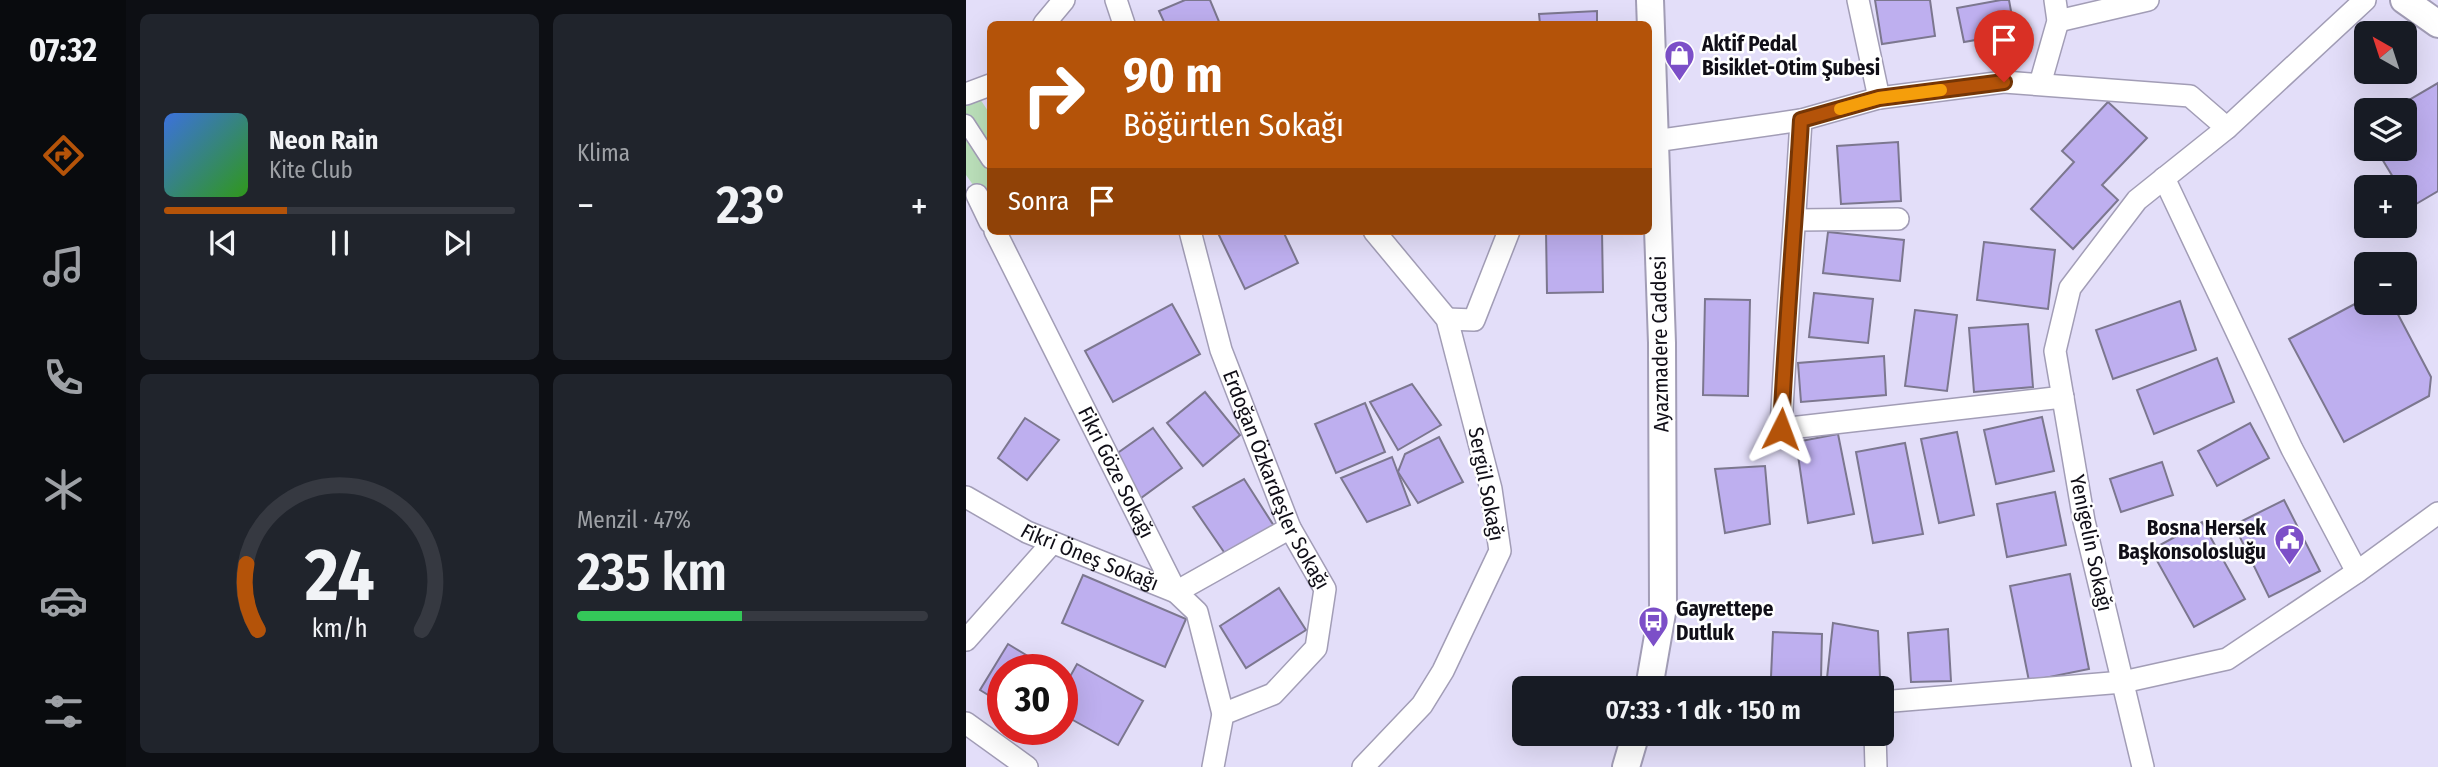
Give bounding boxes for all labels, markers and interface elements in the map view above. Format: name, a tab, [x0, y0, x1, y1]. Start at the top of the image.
pin	[1974, 10, 2034, 82]
icon: arrive	[1985, 21, 2023, 59]
north arrow	[2354, 21, 2417, 84]
map controls	[2354, 21, 2417, 315]
text: 07:32	[29, 31, 97, 69]
place label: Aktif Pedal Bisiklet-Otim Şubesi	[1701, 31, 1880, 81]
shop icon: Aktif Pedal Bisiklet-Otim Şubesi	[1662, 39, 1696, 83]
text: 90 m	[1123, 46, 1223, 105]
icon: right	[1008, 49, 1099, 140]
button: layers	[2354, 98, 2417, 161]
text: Böğürtlen Sokağı	[1123, 106, 1344, 144]
text: Neon Rain	[269, 125, 378, 156]
icon: directions	[39, 131, 88, 180]
text: Klima	[577, 139, 630, 167]
text: Kite Club	[269, 156, 353, 184]
text: 23°	[716, 174, 789, 237]
button: +	[2354, 175, 2417, 238]
icon: arrive	[1083, 182, 1121, 220]
text: −	[577, 183, 594, 229]
text: +	[911, 183, 928, 229]
text: Sonra	[1008, 186, 1069, 217]
icon: previous	[204, 224, 242, 262]
icon: pause	[321, 224, 359, 262]
icon: next	[438, 224, 476, 262]
icon: music	[39, 242, 88, 291]
button: −	[2354, 252, 2417, 315]
street label: Ayazmadere Caddesi	[1645, 255, 1675, 433]
icon: phone	[39, 353, 88, 402]
street label: Erdoğan Özkardeşler Sokağı	[1217, 366, 1335, 594]
position arrow	[1744, 392, 1818, 466]
street label: Fikri Göze Sokağı	[1072, 402, 1160, 542]
street label: Sergül Sokağı	[1462, 425, 1510, 543]
icon: climate	[39, 465, 88, 514]
street label: Yenigelin Sokağı	[2064, 472, 2118, 614]
text: Menzil · 47%	[577, 506, 691, 534]
place label: Bosna Hersek Başkonsolosluğu	[2118, 515, 2266, 565]
street label: Fikri Öneş Sokağı	[1016, 518, 1162, 597]
public building icon: Bosna Hersek Başkonsolosluğu	[2272, 523, 2306, 567]
text: 24	[304, 532, 374, 619]
text: 235 km	[577, 541, 727, 604]
icon: car	[39, 576, 88, 625]
place label: Gayrettepe Dutluk	[1676, 596, 1774, 646]
bus stop icon: Gayrettepe Dutluk	[1636, 604, 1670, 648]
text: km/h	[312, 613, 367, 643]
speed limit sign: 30	[987, 654, 1078, 745]
icon: filters	[39, 687, 88, 736]
text: 07:33 · 1 dk · 150 m	[1605, 695, 1801, 726]

